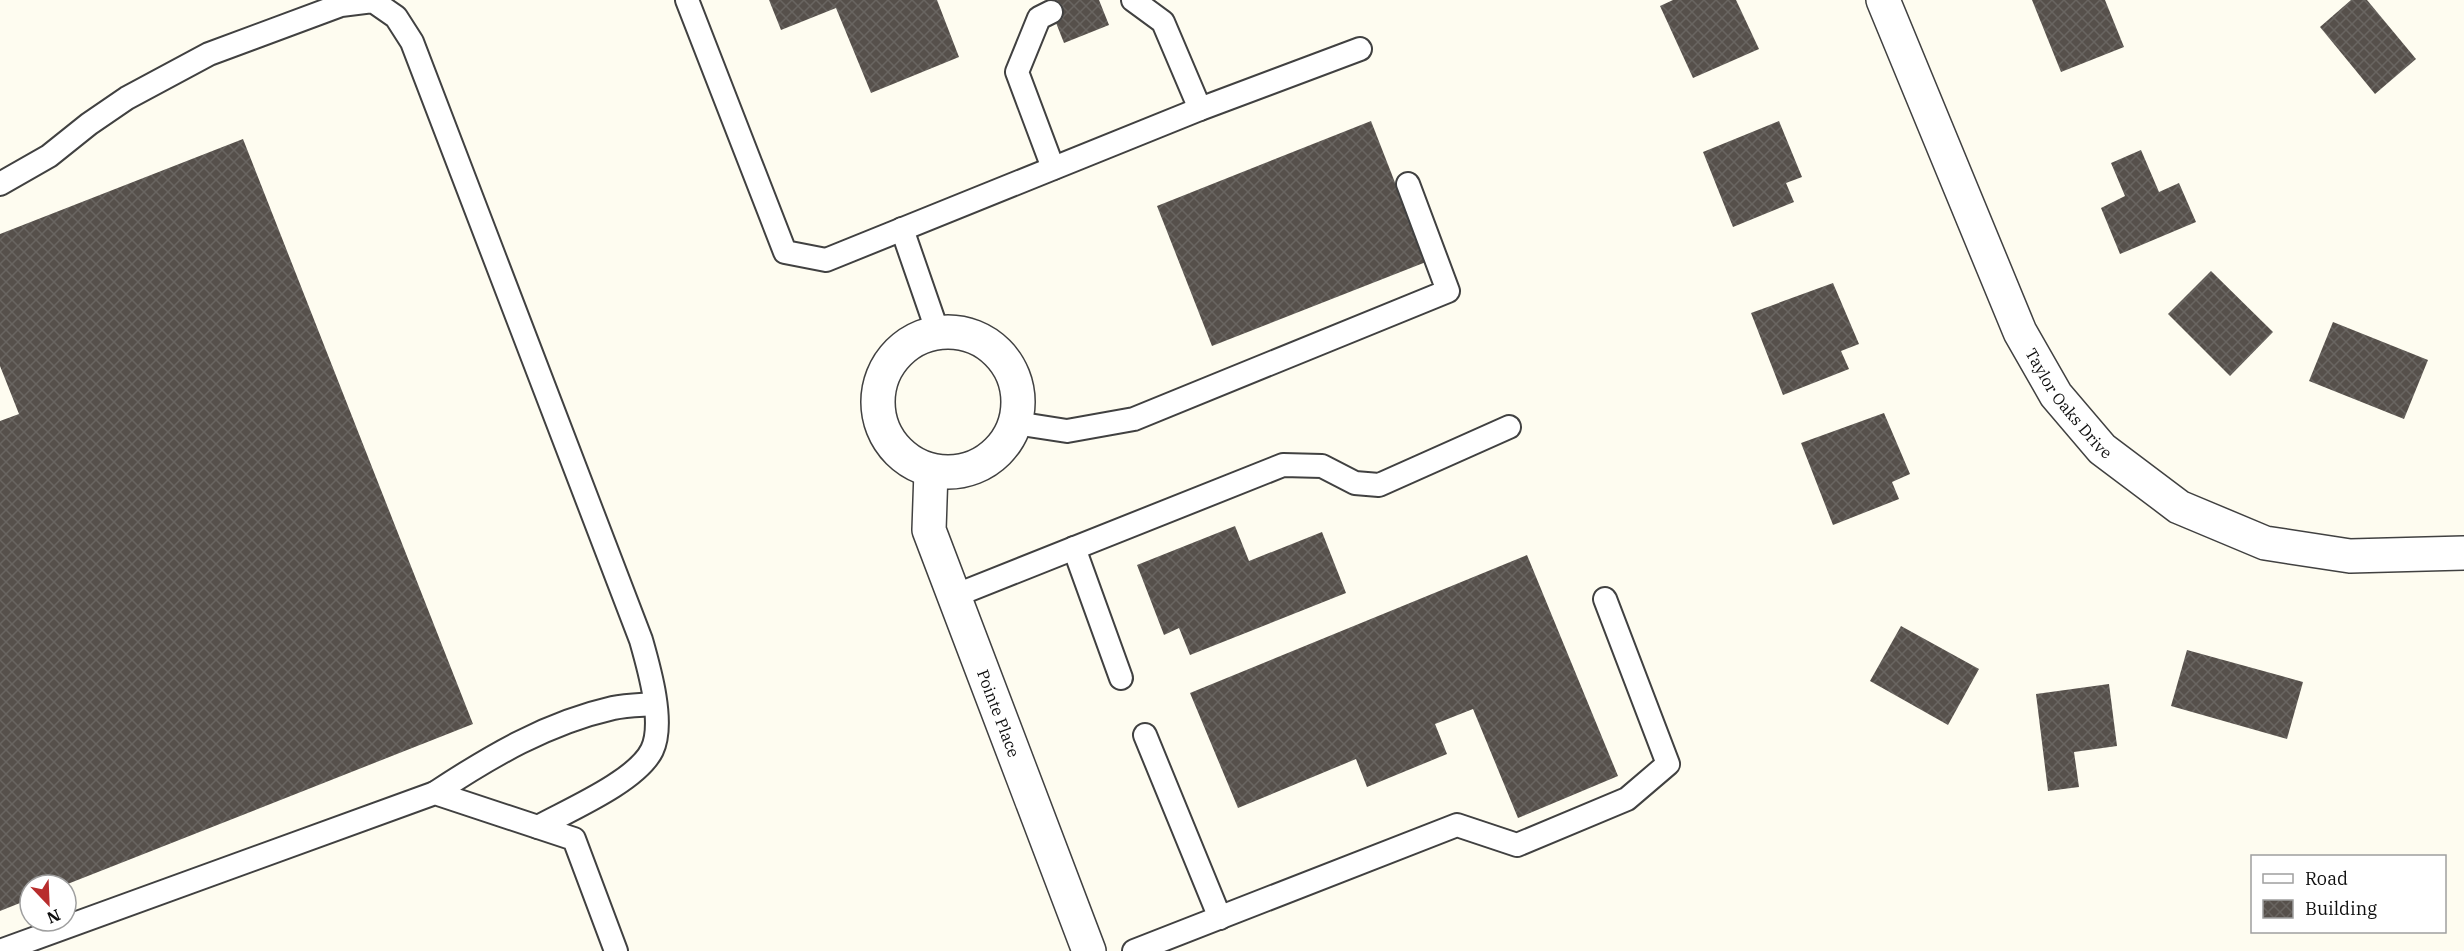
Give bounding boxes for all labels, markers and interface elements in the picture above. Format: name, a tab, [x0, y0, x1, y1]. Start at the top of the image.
street label: Taylor Oaks Drive	[2021, 345, 2116, 463]
street label: Pointe Place	[973, 667, 1024, 760]
legend	[2251, 855, 2446, 933]
text: Road	[2305, 867, 2348, 890]
north arrow	[18, 873, 78, 933]
text: Building	[2305, 897, 2377, 920]
text: N	[44, 905, 64, 928]

